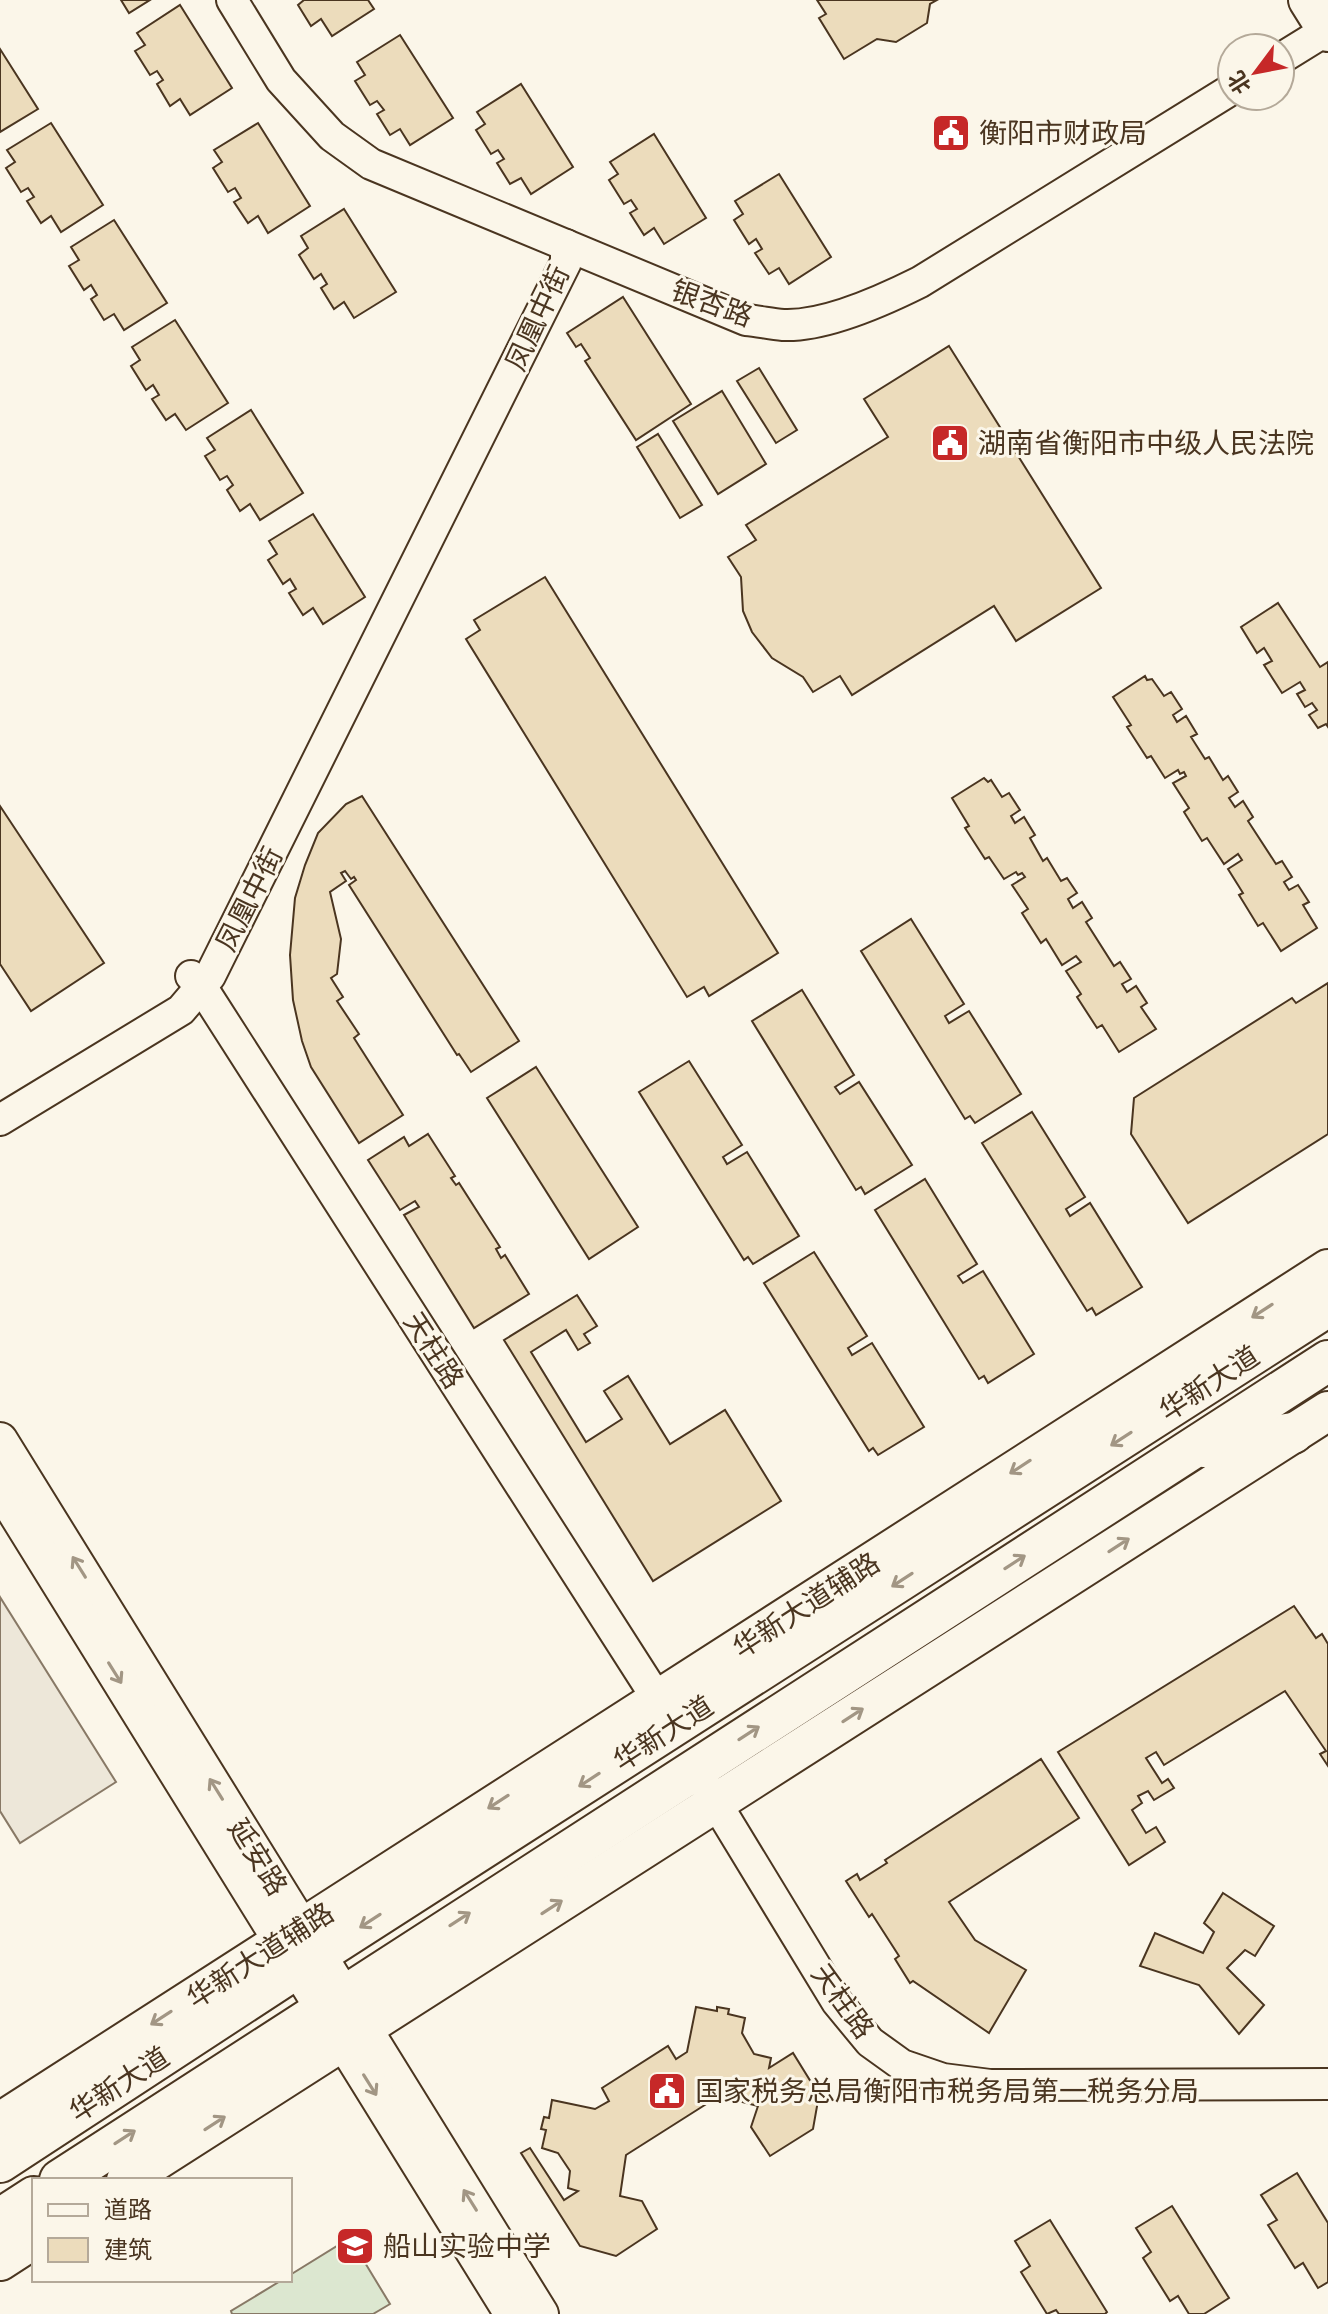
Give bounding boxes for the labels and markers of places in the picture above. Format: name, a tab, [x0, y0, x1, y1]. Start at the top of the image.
public building icon: 衡阳市财政局	[930, 112, 972, 154]
place label: 衡阳市财政局	[979, 116, 1147, 149]
public building icon: 湖南省衡阳市中级人民法院	[929, 422, 971, 464]
place label: 湖南省衡阳市中级人民法院	[978, 426, 1314, 459]
public building icon: 国家税务总局衡阳市税务局第一税务分局	[646, 2070, 688, 2112]
place label: 国家税务总局衡阳市税务局第一税务分局	[695, 2074, 1199, 2107]
school or university icon: 船山实验中学	[334, 2225, 376, 2267]
place label: 船山实验中学	[383, 2229, 551, 2262]

